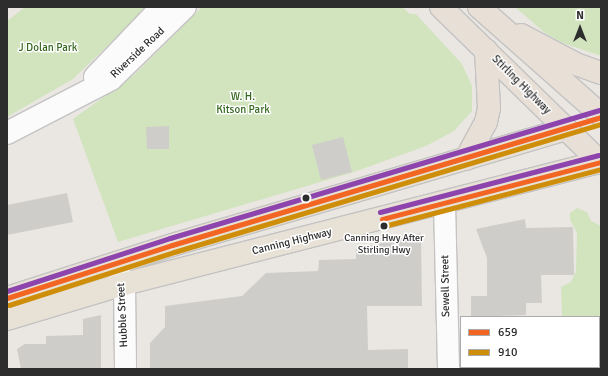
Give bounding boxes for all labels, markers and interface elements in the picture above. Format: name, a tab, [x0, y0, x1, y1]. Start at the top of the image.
north arrow	[560, 8, 600, 48]
text: N	[576, 9, 584, 22]
street label: Riverside Road	[108, 25, 168, 81]
park label: J Dolan Park	[19, 41, 77, 55]
street label: Stirling Highway	[489, 53, 553, 117]
park label: W. H. Kitson Park	[216, 91, 270, 117]
unlabelled marker	[301, 193, 311, 203]
marker: Canning Hwy After Stirling Hwy	[379, 221, 389, 231]
street label: Canning Highway	[251, 226, 333, 258]
place label: Canning Hwy After Stirling Hwy	[344, 232, 424, 256]
street label: Sewell Street	[439, 255, 453, 317]
street label: Hubble Street	[115, 282, 131, 348]
legend	[460, 316, 600, 368]
text: 659	[498, 325, 517, 340]
text: 910	[498, 345, 517, 360]

